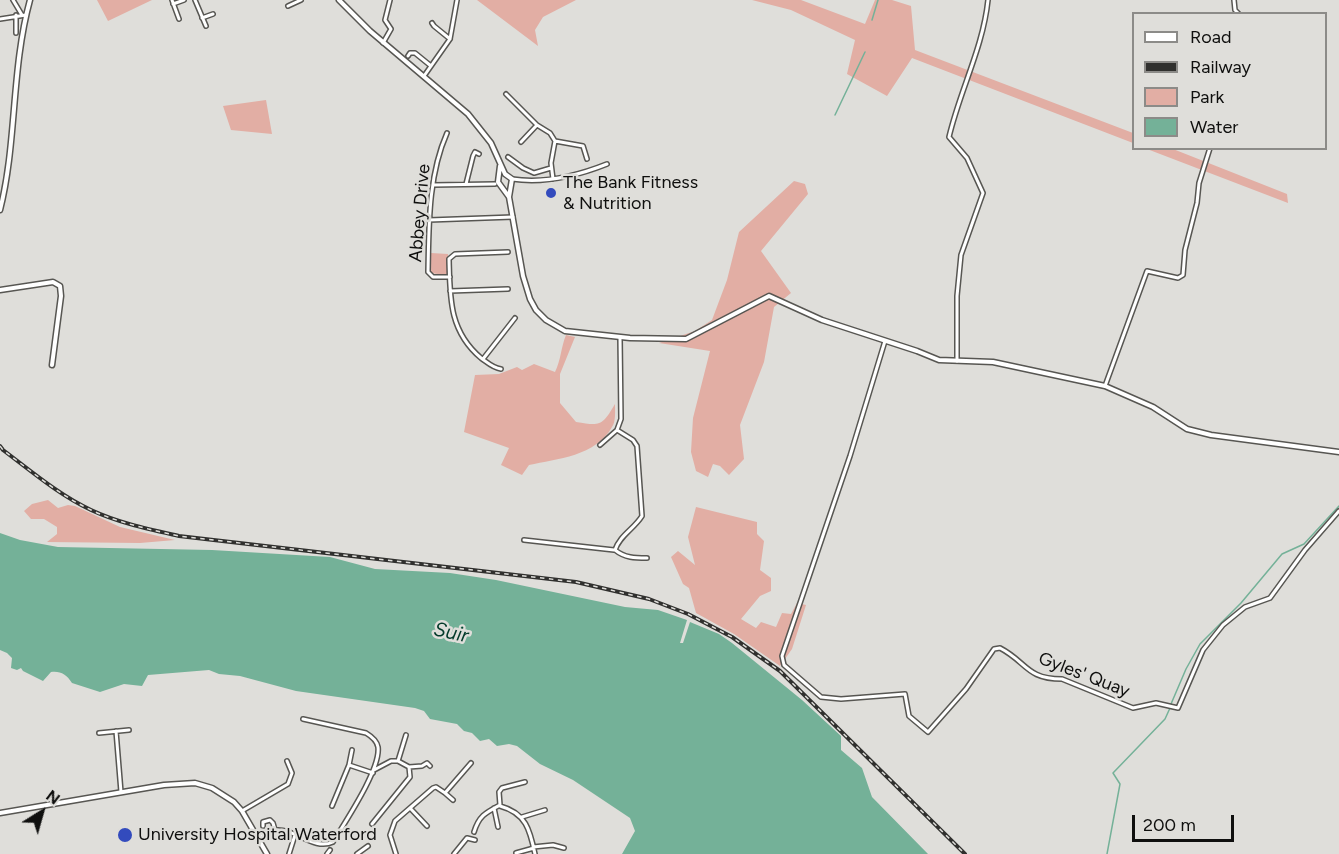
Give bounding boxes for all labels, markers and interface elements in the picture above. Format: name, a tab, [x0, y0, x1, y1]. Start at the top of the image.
legend	[1132, 12, 1327, 150]
text: Road	[1190, 26, 1231, 48]
text: Railway	[1190, 56, 1251, 78]
text: Park	[1190, 86, 1224, 108]
text: Water	[1190, 116, 1238, 138]
street label: Abbey Drive	[405, 163, 435, 263]
place label: The Bank Fitness & Nutrition	[563, 172, 698, 214]
marker: The Bank Fitness & Nutrition	[544, 186, 558, 200]
water label: Suir	[431, 618, 471, 648]
street label: Gyles' Quay	[1035, 648, 1133, 702]
north arrow	[12, 782, 72, 842]
text: N	[42, 786, 64, 809]
scale bar	[1135, 803, 1237, 841]
text: 200 m	[1143, 814, 1196, 836]
place label: University Hospital Waterford	[138, 824, 377, 846]
marker: University Hospital Waterford	[116, 826, 134, 844]

